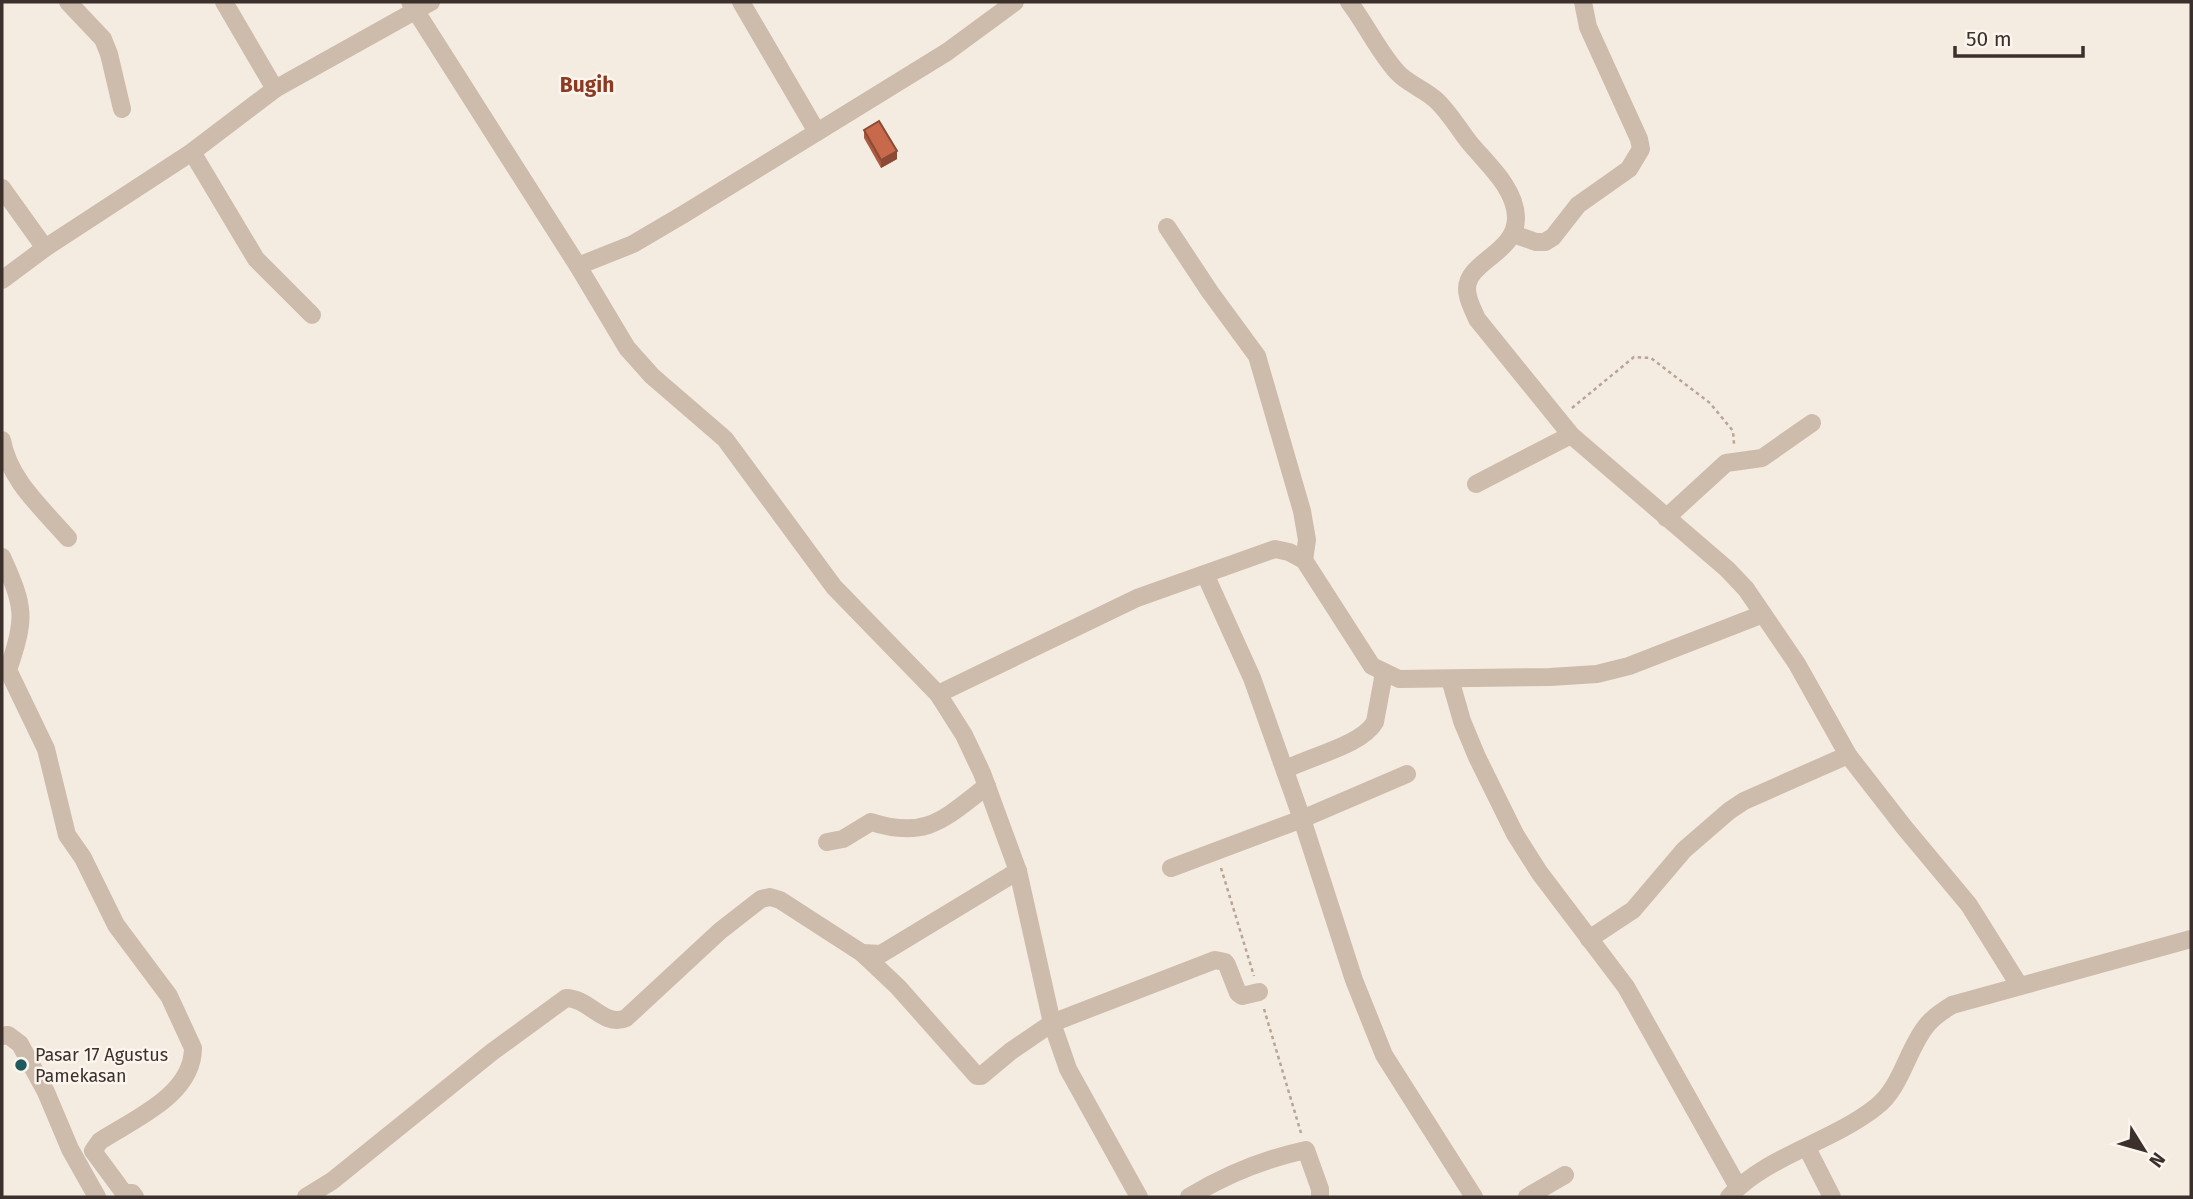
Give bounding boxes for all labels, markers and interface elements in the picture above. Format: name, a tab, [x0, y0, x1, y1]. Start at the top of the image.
scale bar	[1955, 14, 2083, 58]
text: 50 m	[1966, 26, 2012, 52]
district label: Bugih	[560, 72, 614, 98]
place label: Pasar 17 Agustus Pamekasan	[35, 1044, 168, 1087]
marker: Pasar 17 Agustus Pamekasan	[13, 1057, 29, 1073]
north arrow	[2109, 1115, 2179, 1185]
text: N	[2144, 1148, 2170, 1172]

